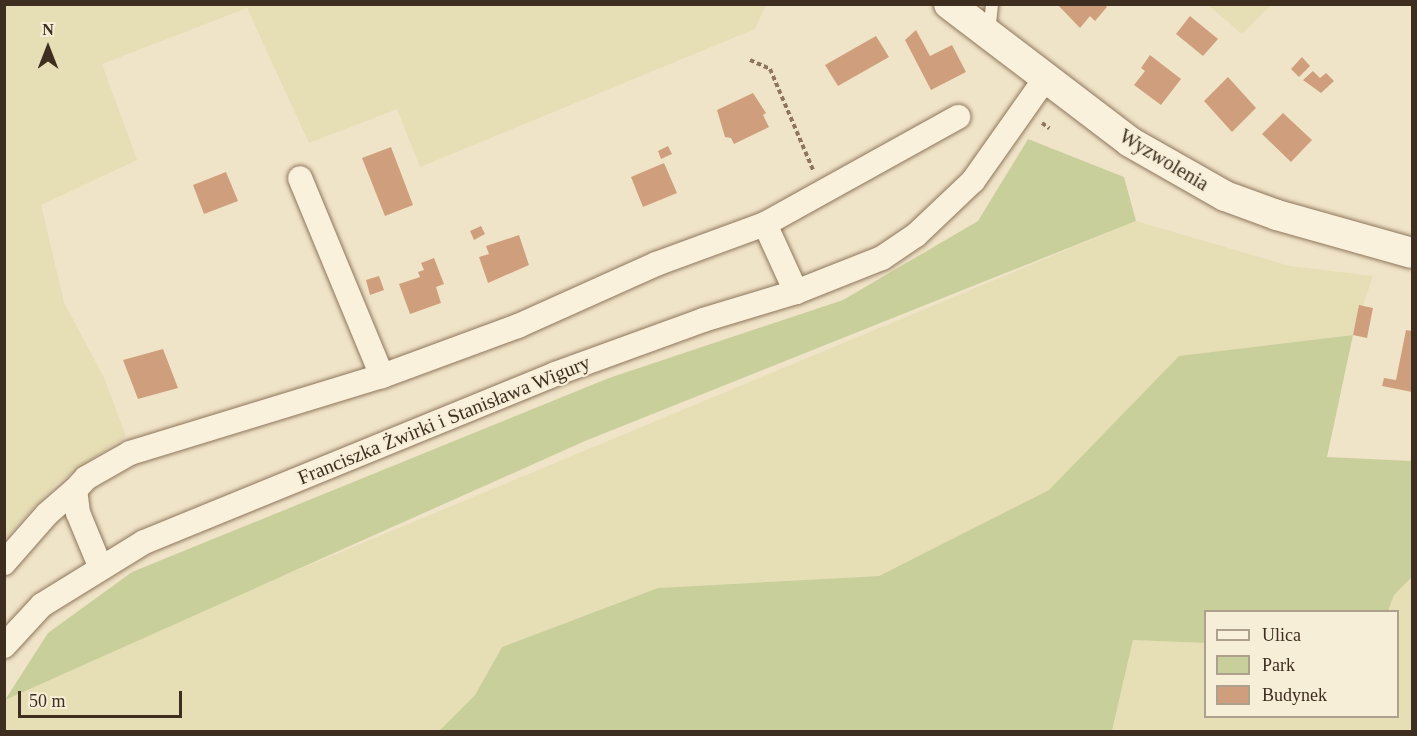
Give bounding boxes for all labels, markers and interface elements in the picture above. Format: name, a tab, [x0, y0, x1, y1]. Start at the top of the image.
north arrow	[18, 18, 78, 78]
text: N	[42, 21, 54, 38]
street label: Wyzwolenia	[1115, 124, 1213, 196]
street label: Franciszka Żwirki i Stanisława Wigury	[294, 350, 594, 490]
legend	[1204, 610, 1399, 718]
text: Ulica	[1262, 625, 1301, 645]
text: Park	[1262, 655, 1295, 675]
scale bar	[21, 679, 184, 717]
text: Budynek	[1262, 685, 1327, 705]
text: 50 m	[29, 691, 66, 711]

